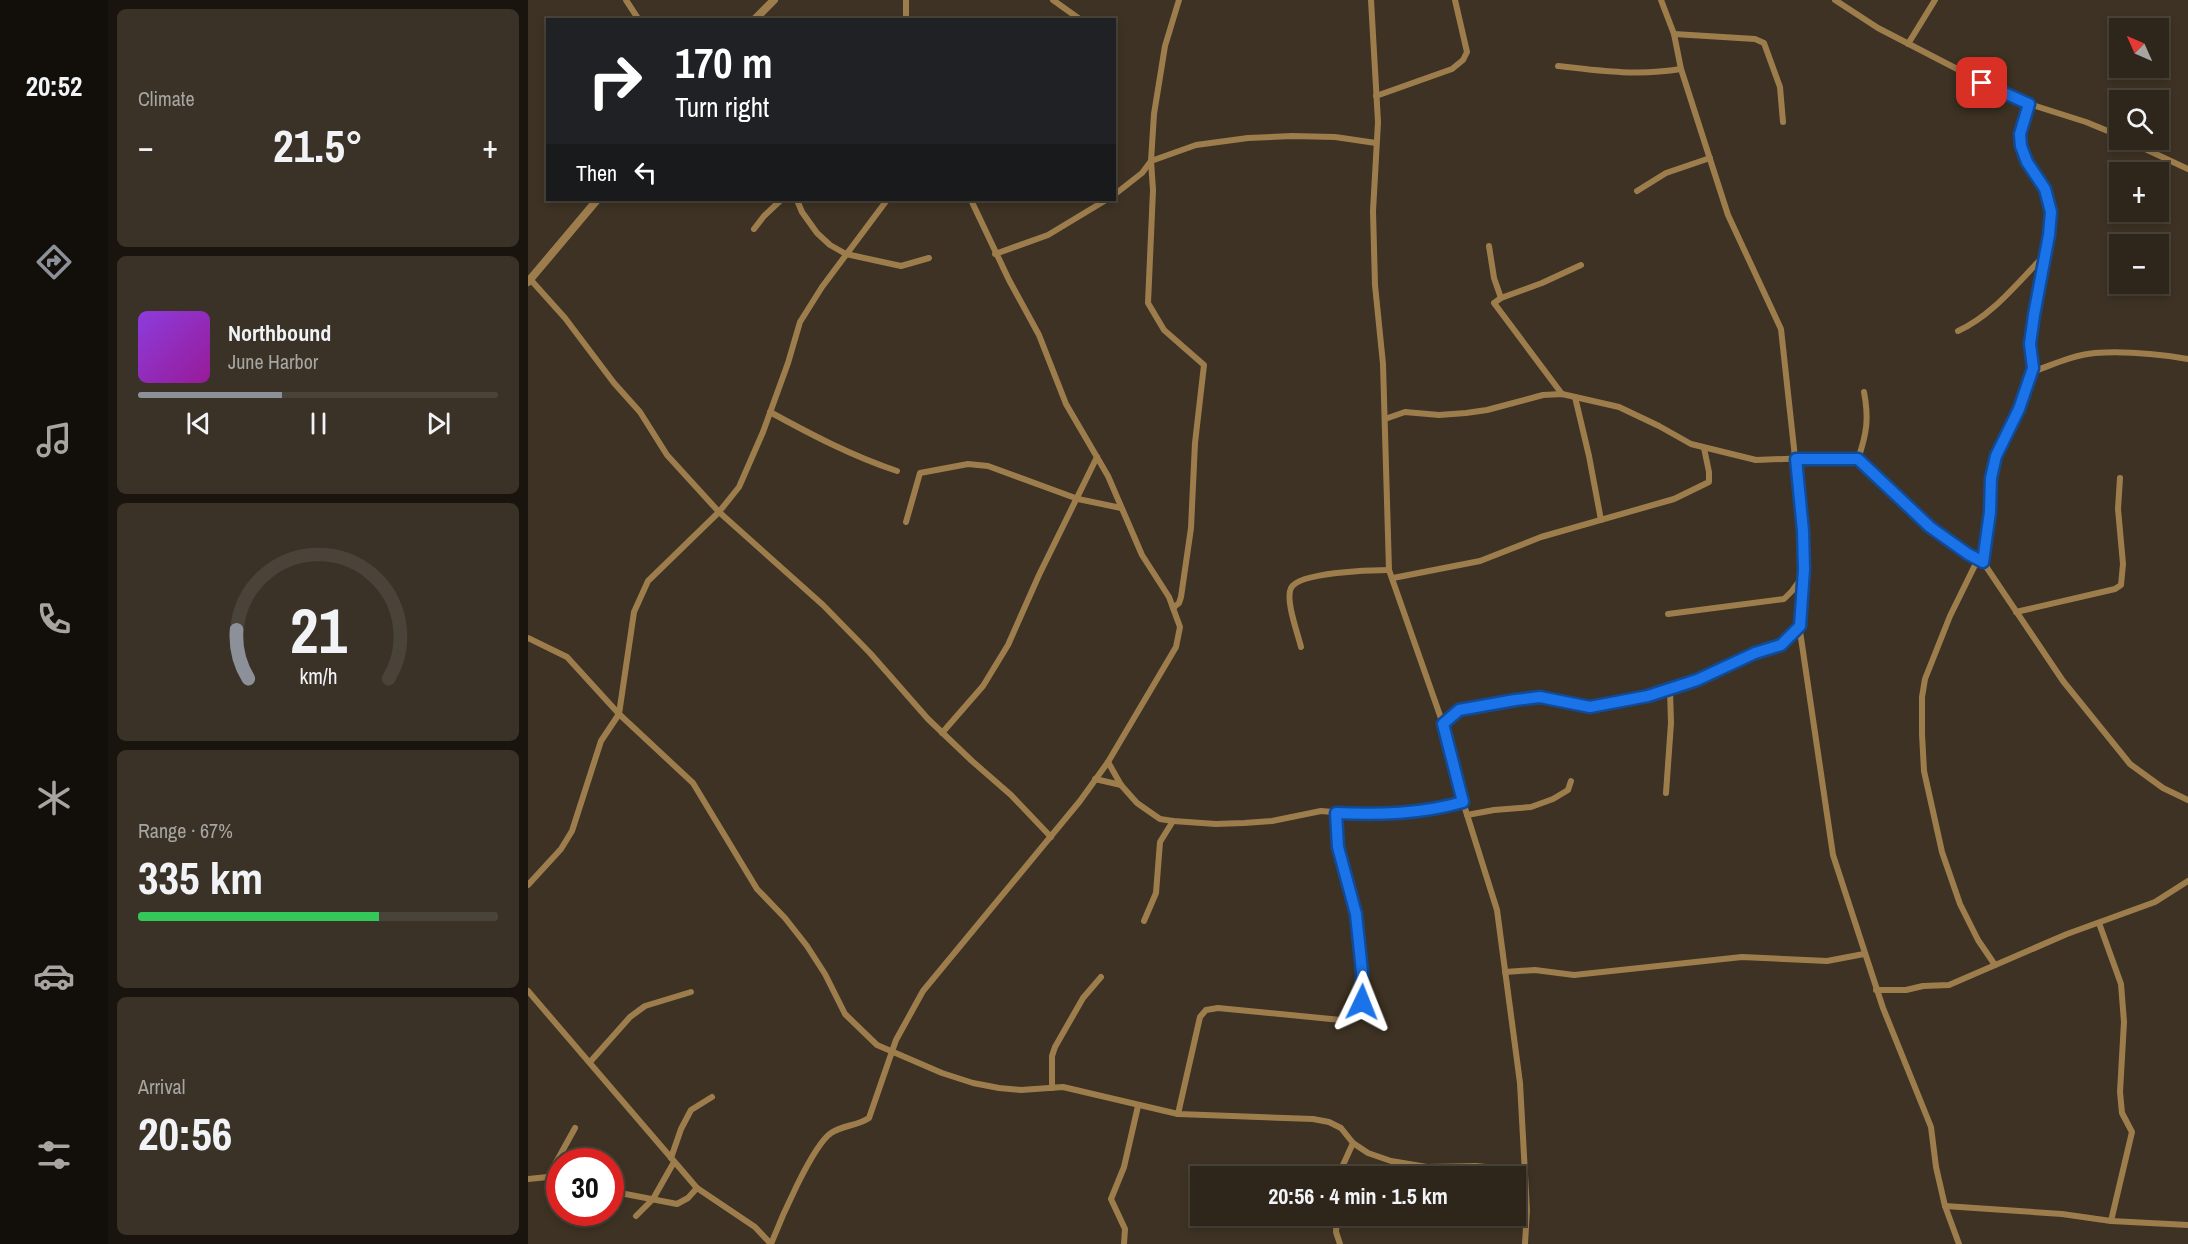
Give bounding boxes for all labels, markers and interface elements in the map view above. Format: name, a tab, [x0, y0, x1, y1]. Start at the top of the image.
north arrow	[2109, 18, 2169, 78]
map controls	[2109, 18, 2169, 294]
text: 170 m	[675, 35, 773, 91]
icon: right	[576, 42, 654, 120]
pin	[1956, 57, 2007, 108]
icon: arrive	[1965, 66, 1998, 99]
text: 20:52	[26, 68, 82, 104]
text: Climate	[138, 85, 195, 112]
text: Turn right	[675, 89, 769, 125]
button: search	[2109, 90, 2169, 150]
text: 21.5°	[273, 115, 363, 176]
text: −	[138, 124, 154, 168]
text: +	[482, 124, 498, 168]
icon: left	[629, 156, 662, 189]
text: Then	[576, 158, 617, 188]
button: +	[2109, 162, 2169, 222]
button: −	[2109, 234, 2169, 294]
icon: directions	[33, 241, 75, 283]
text: Northbound	[228, 318, 331, 348]
text: June Harbor	[228, 348, 318, 375]
icon: previous	[182, 407, 215, 440]
icon: pause	[302, 407, 335, 440]
icon: next	[422, 407, 455, 440]
icon: music	[33, 419, 75, 461]
text: 21	[290, 588, 347, 672]
icon: phone	[33, 598, 75, 640]
text: km/h	[299, 662, 337, 691]
icon: climate	[33, 777, 75, 819]
text: Range · 67%	[138, 817, 233, 844]
text: 335 km	[138, 847, 263, 908]
icon: car	[33, 955, 75, 997]
position arrow	[1330, 970, 1394, 1034]
text: Arrival	[138, 1073, 185, 1100]
text: 20:56	[138, 1103, 232, 1164]
icon: filters	[33, 1134, 75, 1176]
speed limit sign: 30	[546, 1148, 624, 1226]
text: 20:56 · 4 min · 1.5 km	[1268, 1181, 1448, 1211]

